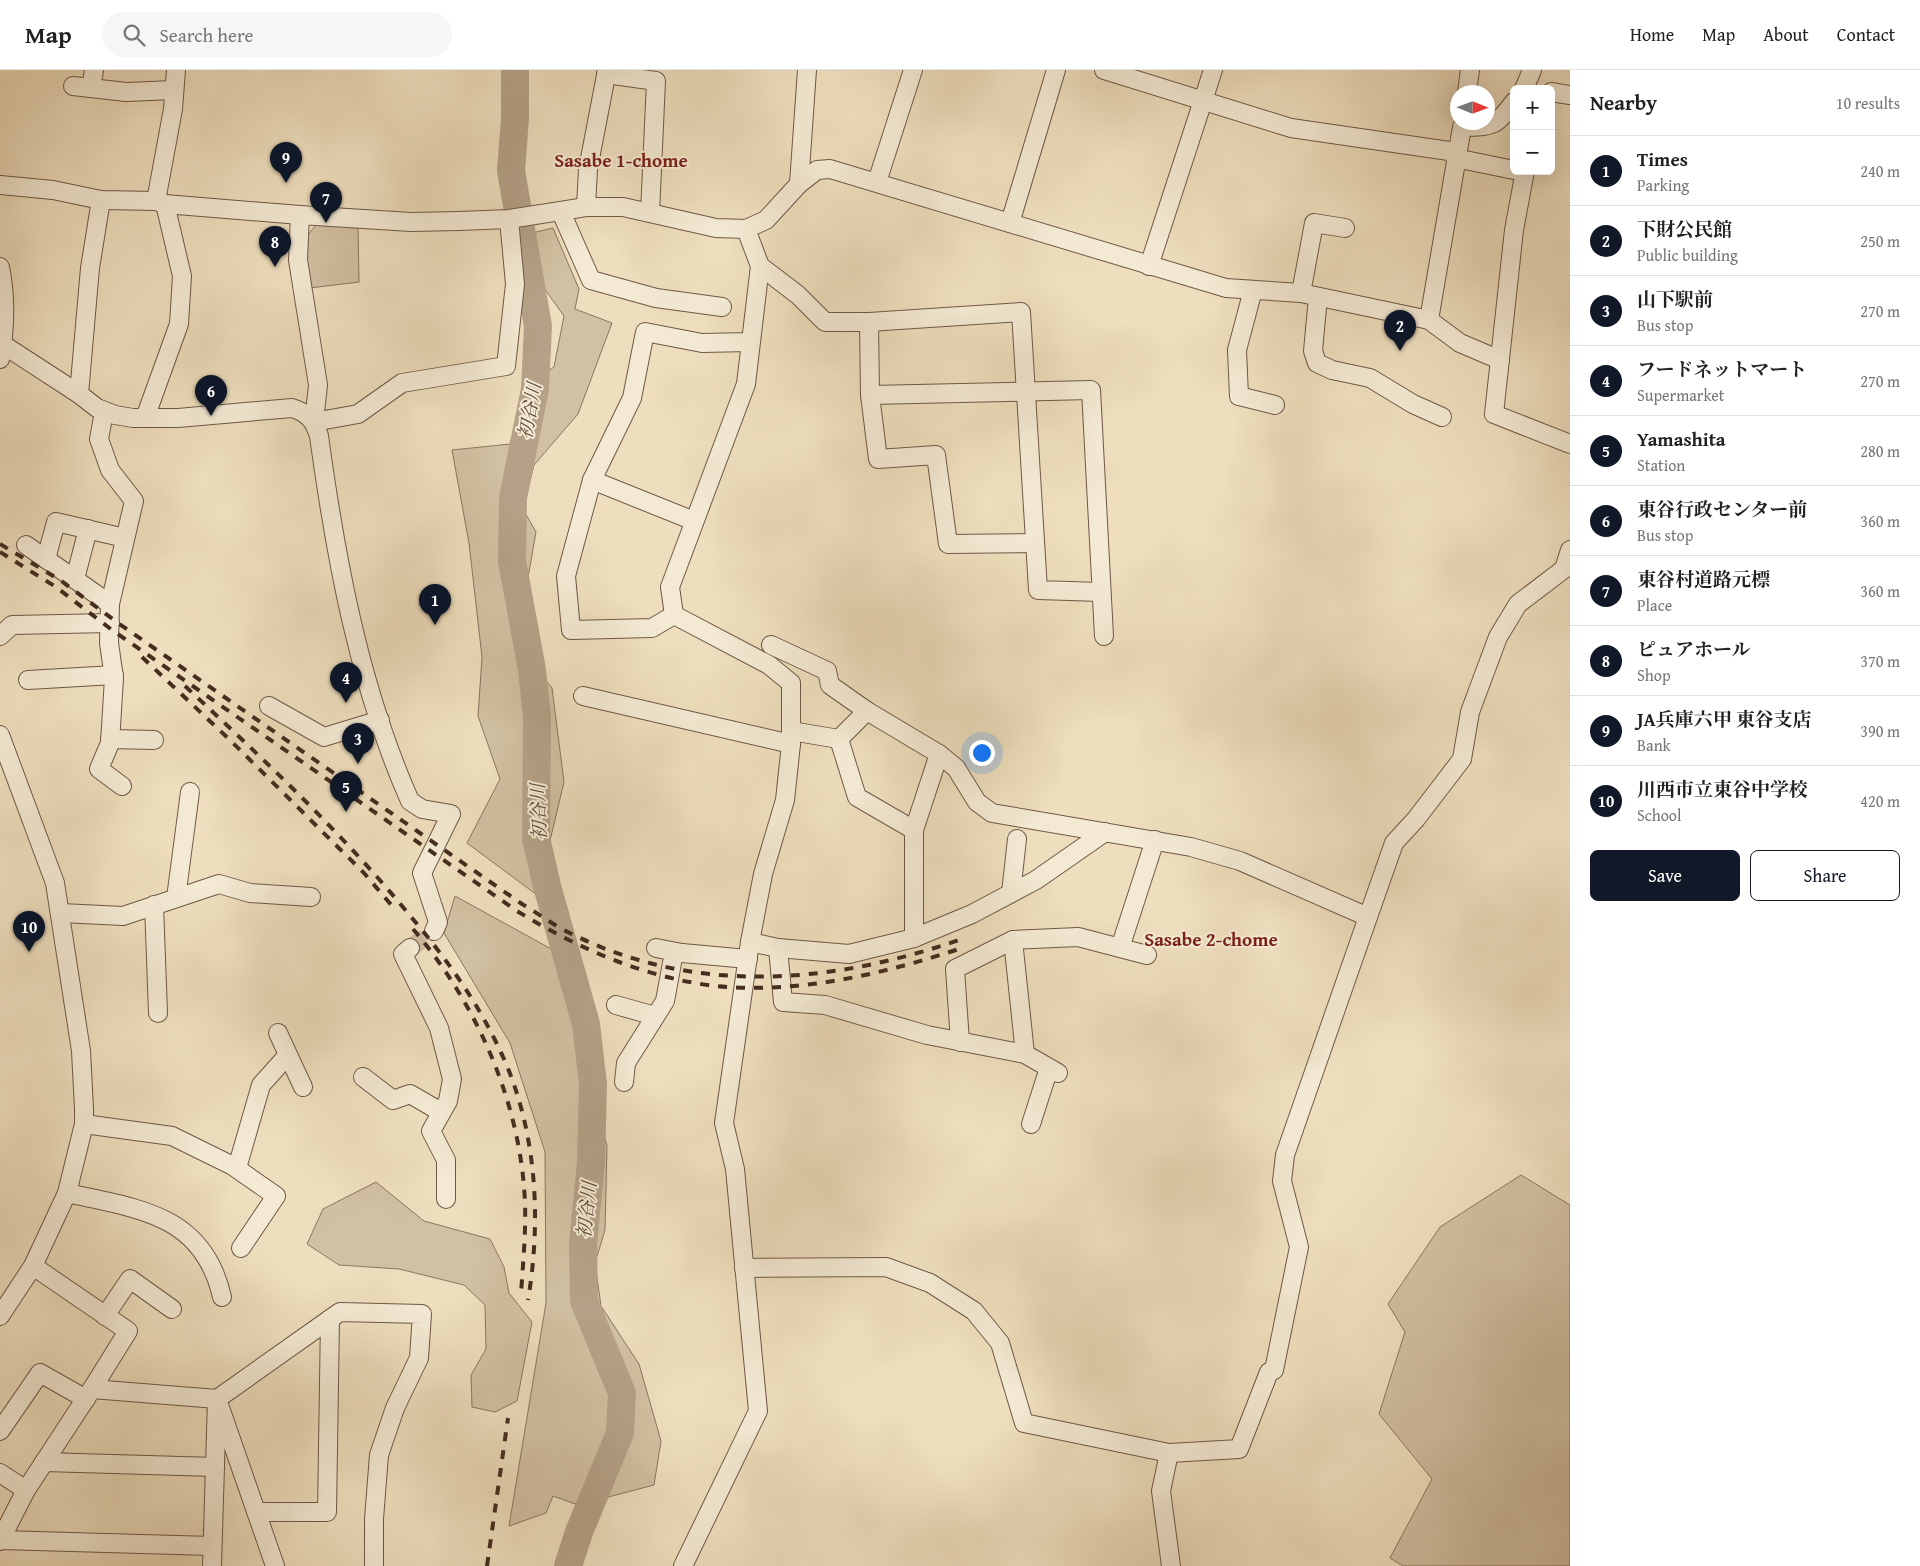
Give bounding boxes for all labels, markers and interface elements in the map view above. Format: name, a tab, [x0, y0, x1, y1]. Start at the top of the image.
search box	[102, 12, 452, 57]
text: Map	[25, 17, 72, 52]
icon: search	[120, 21, 148, 49]
text: Search here	[160, 21, 253, 49]
text: Home	[1630, 21, 1674, 48]
text: Map	[1702, 21, 1735, 48]
text: About	[1763, 21, 1809, 48]
text: Contact	[1837, 21, 1895, 48]
north arrow	[1450, 85, 1495, 130]
map controls	[1510, 85, 1555, 175]
button: +	[1510, 85, 1555, 130]
text: Nearby	[1590, 87, 1657, 118]
text: 10 results	[1836, 91, 1900, 115]
button: −	[1510, 130, 1555, 175]
pin: 9	[270, 142, 302, 183]
text: Times	[1637, 145, 1688, 173]
district label: Sasabe 1-chome	[554, 146, 688, 174]
text: 1	[1602, 159, 1610, 183]
text: 240 m	[1860, 159, 1900, 183]
text: Parking	[1637, 173, 1689, 197]
pin: 7	[310, 182, 342, 223]
text: 下財公民館	[1637, 215, 1732, 243]
pin: 8	[259, 226, 291, 267]
text: 2	[1602, 229, 1610, 253]
text: 250 m	[1860, 229, 1900, 253]
text: Public building	[1637, 243, 1738, 267]
text: 山下駅前	[1637, 285, 1713, 313]
text: 3	[1602, 299, 1610, 323]
text: 270 m	[1860, 299, 1900, 323]
pin: 2	[1384, 310, 1416, 351]
text: Bus stop	[1637, 313, 1693, 337]
text: フードネットマート	[1637, 355, 1807, 383]
text: 4	[1602, 369, 1610, 393]
text: 270 m	[1860, 369, 1900, 393]
pin: 6	[195, 375, 227, 416]
water label: 初谷川	[510, 379, 548, 442]
text: Supermarket	[1637, 383, 1724, 407]
text: Yamashita	[1637, 425, 1726, 453]
text: 5	[1602, 439, 1610, 463]
text: 280 m	[1860, 439, 1900, 463]
text: Station	[1637, 453, 1685, 477]
text: 東谷行政センター前	[1637, 495, 1807, 523]
text: 6	[1602, 509, 1610, 533]
text: 360 m	[1860, 509, 1900, 533]
text: Bus stop	[1637, 523, 1693, 547]
text: 東谷村道路元標	[1637, 565, 1770, 593]
text: 7	[1602, 579, 1610, 603]
text: 360 m	[1860, 579, 1900, 603]
pin: 1	[419, 584, 451, 625]
text: Place	[1637, 593, 1672, 617]
text: ピュアホール	[1637, 635, 1751, 663]
text: 8	[1602, 649, 1610, 673]
text: 370 m	[1860, 649, 1900, 673]
pin: 4	[330, 662, 362, 703]
text: Shop	[1637, 663, 1671, 687]
text: JA兵庫六甲 東谷支店	[1637, 705, 1812, 733]
text: 9	[1602, 719, 1610, 743]
text: 390 m	[1860, 719, 1900, 743]
pin: 3	[342, 723, 374, 764]
text: Bank	[1637, 733, 1671, 757]
your location	[969, 740, 995, 766]
pin: 5	[330, 771, 362, 812]
text: 川西市立東谷中学校	[1637, 775, 1808, 803]
water label: 初谷川	[523, 781, 553, 841]
text: 10	[1598, 789, 1614, 813]
text: 420 m	[1860, 789, 1900, 813]
text: School	[1637, 803, 1681, 827]
button: Save	[1590, 850, 1740, 901]
button: Share	[1750, 850, 1900, 901]
pin: 10	[13, 911, 45, 952]
district label: Sasabe 2-chome	[1144, 925, 1278, 953]
water label: 初谷川	[569, 1178, 603, 1240]

